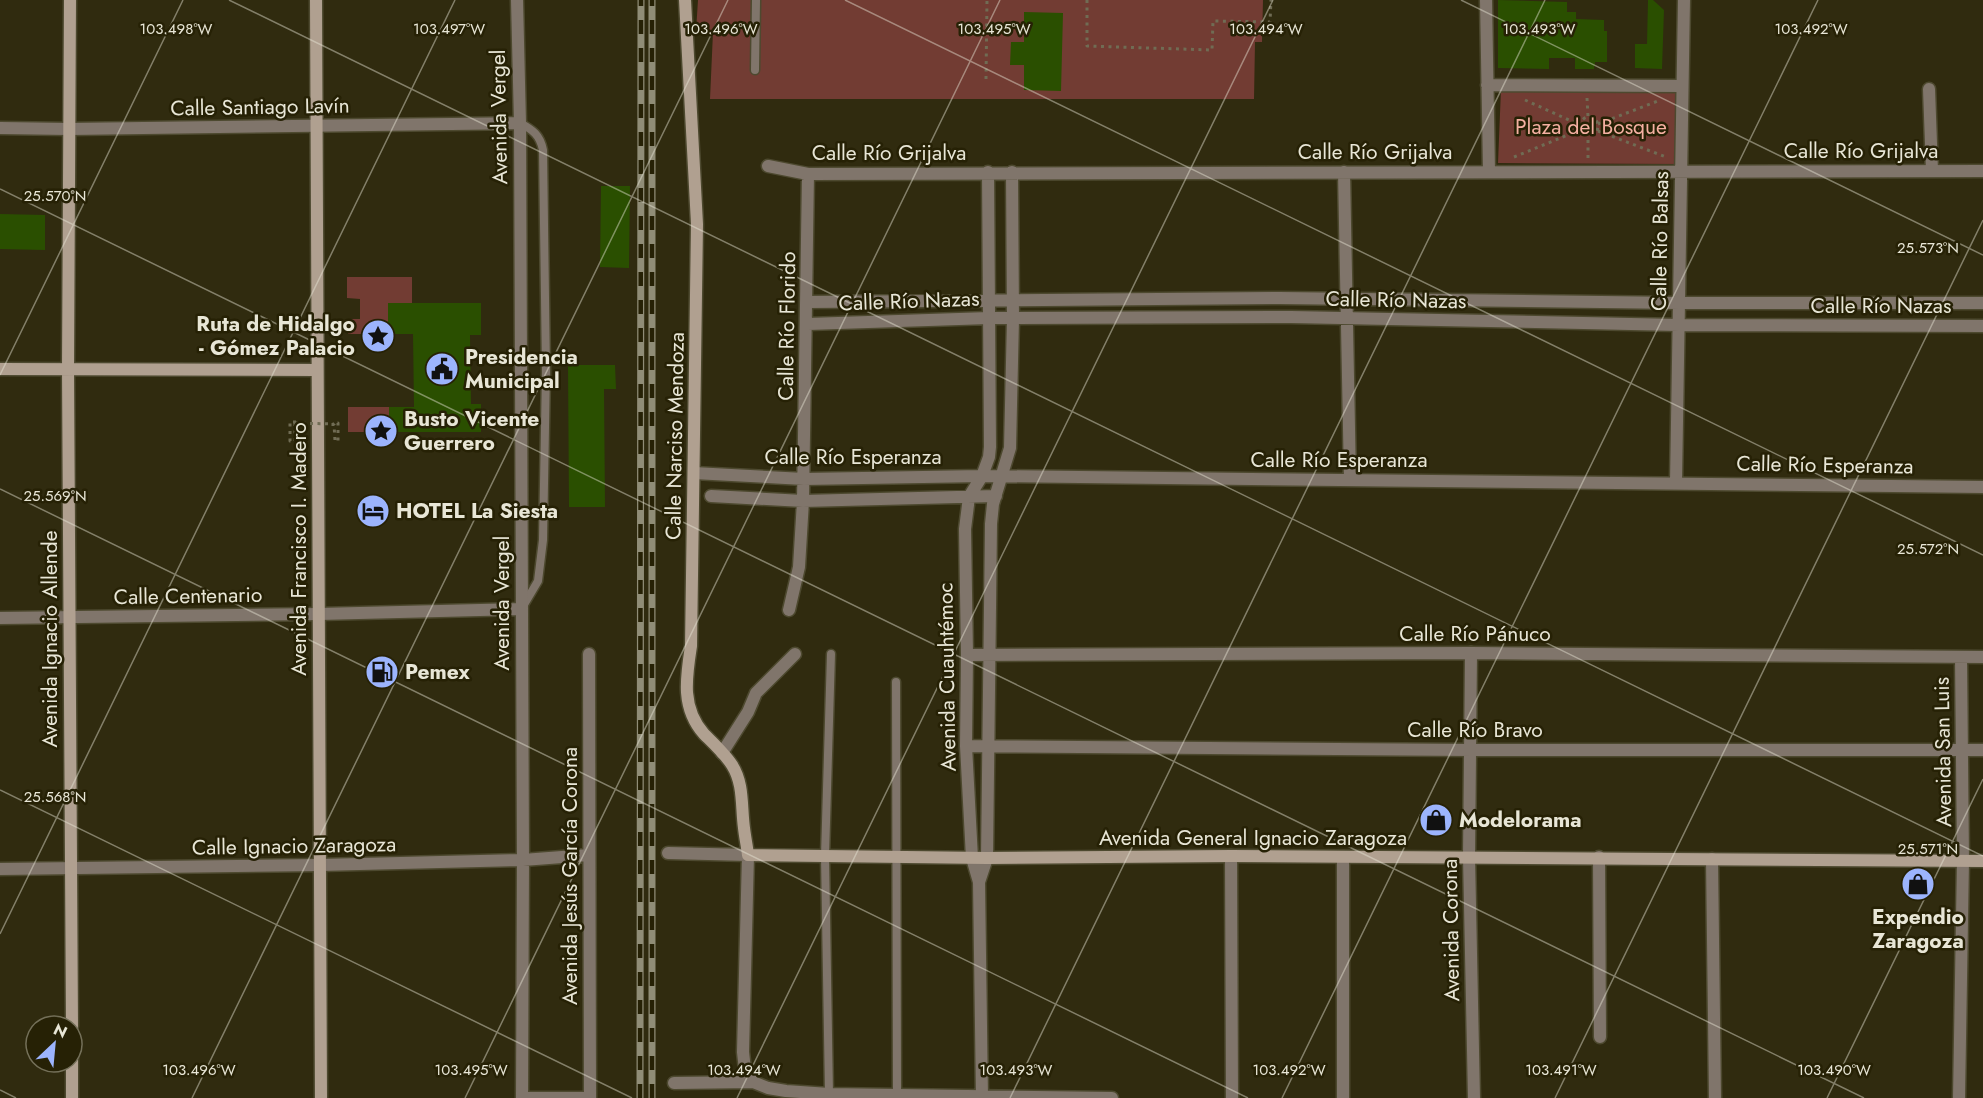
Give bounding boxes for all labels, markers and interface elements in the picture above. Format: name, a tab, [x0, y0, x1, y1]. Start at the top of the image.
text: 103.498°W	[140, 18, 213, 40]
text: 103.497°W	[413, 18, 485, 40]
text: 103.496°W	[684, 18, 758, 40]
text: 103.495°W	[957, 18, 1031, 40]
text: 103.494°W	[1229, 18, 1303, 40]
text: 103.493°W	[1503, 18, 1576, 40]
text: 103.492°W	[1774, 18, 1848, 40]
street label: Avenida Vergel	[483, 49, 515, 185]
street label: Calle Santiago Lavín	[170, 90, 350, 124]
park label: Plaza del Bosque	[1515, 112, 1667, 142]
street label: Calle Río Grijalva	[1784, 136, 1938, 166]
street label: Calle Río Grijalva	[1298, 137, 1452, 167]
street label: Calle Río Grijalva	[812, 138, 966, 168]
street label: Calle Río Balsas	[1644, 171, 1676, 311]
text: 25.570°N	[24, 185, 86, 207]
text: 25.573°N	[1897, 237, 1959, 259]
street label: Calle Río Florido	[771, 251, 803, 401]
street label: Calle Río Nazas	[838, 284, 980, 318]
street label: Calle Río Nazas	[1325, 284, 1467, 316]
street label: Calle Río Nazas	[1811, 291, 1951, 321]
place label: Ruta de Hidalgo - Gómez Palacio	[196, 309, 355, 363]
place icon: Ruta de Hidalgo - Gómez Palacio	[360, 318, 396, 354]
street label: Calle Narciso Mendoza	[658, 332, 692, 540]
place label: Presidencia Municipal	[465, 342, 578, 396]
public building icon: Presidencia Municipal	[424, 351, 460, 387]
place label: Busto Vicente Guerrero	[404, 404, 539, 458]
place icon: Busto Vicente Guerrero	[363, 413, 399, 449]
street label: Avenida Francisco I. Madero	[284, 422, 314, 676]
street label: Calle Río Esperanza	[764, 442, 942, 472]
street label: Calle Río Esperanza	[1250, 445, 1428, 475]
street label: Calle Río Esperanza	[1736, 448, 1914, 482]
text: 25.569°N	[23, 485, 87, 507]
hotel icon: HOTEL La Siesta	[355, 493, 391, 529]
place label: HOTEL La Siesta	[396, 496, 558, 526]
street label: Avenida Ignacio Allende	[35, 530, 65, 748]
street label: Avenida Vergel	[487, 536, 517, 670]
text: 25.572°N	[1897, 538, 1959, 560]
street label: Calle Centenario	[113, 580, 263, 612]
street label: Avenida Cuauhtémoc	[930, 582, 964, 772]
street label: Calle Río Pánuco	[1399, 619, 1551, 649]
fuel station icon: Pemex	[364, 654, 400, 690]
place label: Pemex	[405, 657, 470, 687]
street label: Avenida San Luis	[1927, 677, 1959, 827]
street label: Calle Río Bravo	[1407, 715, 1543, 745]
street label: Avenida Jesús García Corona	[555, 747, 585, 1005]
text: 25.568°N	[24, 786, 86, 808]
shop icon: Modelorama	[1418, 802, 1454, 838]
place label: Modelorama	[1459, 805, 1582, 835]
street label: Avenida General Ignacio Zaragoza	[1099, 823, 1407, 853]
street label: Calle Ignacio Zaragoza	[192, 829, 396, 863]
text: 25.571°N	[1898, 838, 1958, 860]
street label: Avenida Corona	[1435, 858, 1467, 1002]
shop icon: Expendio Zaragoza	[1900, 866, 1936, 902]
place label: Expendio Zaragoza	[1872, 902, 1964, 956]
north arrow	[24, 1014, 84, 1074]
text: N	[50, 1018, 71, 1044]
text: 103.496°W	[162, 1059, 236, 1081]
text: 103.495°W	[434, 1059, 508, 1081]
text: 103.494°W	[707, 1059, 781, 1081]
text: 103.493°W	[980, 1059, 1053, 1081]
text: 103.492°W	[1252, 1059, 1326, 1081]
text: 103.491°W	[1525, 1059, 1597, 1081]
text: 103.490°W	[1797, 1059, 1871, 1081]

